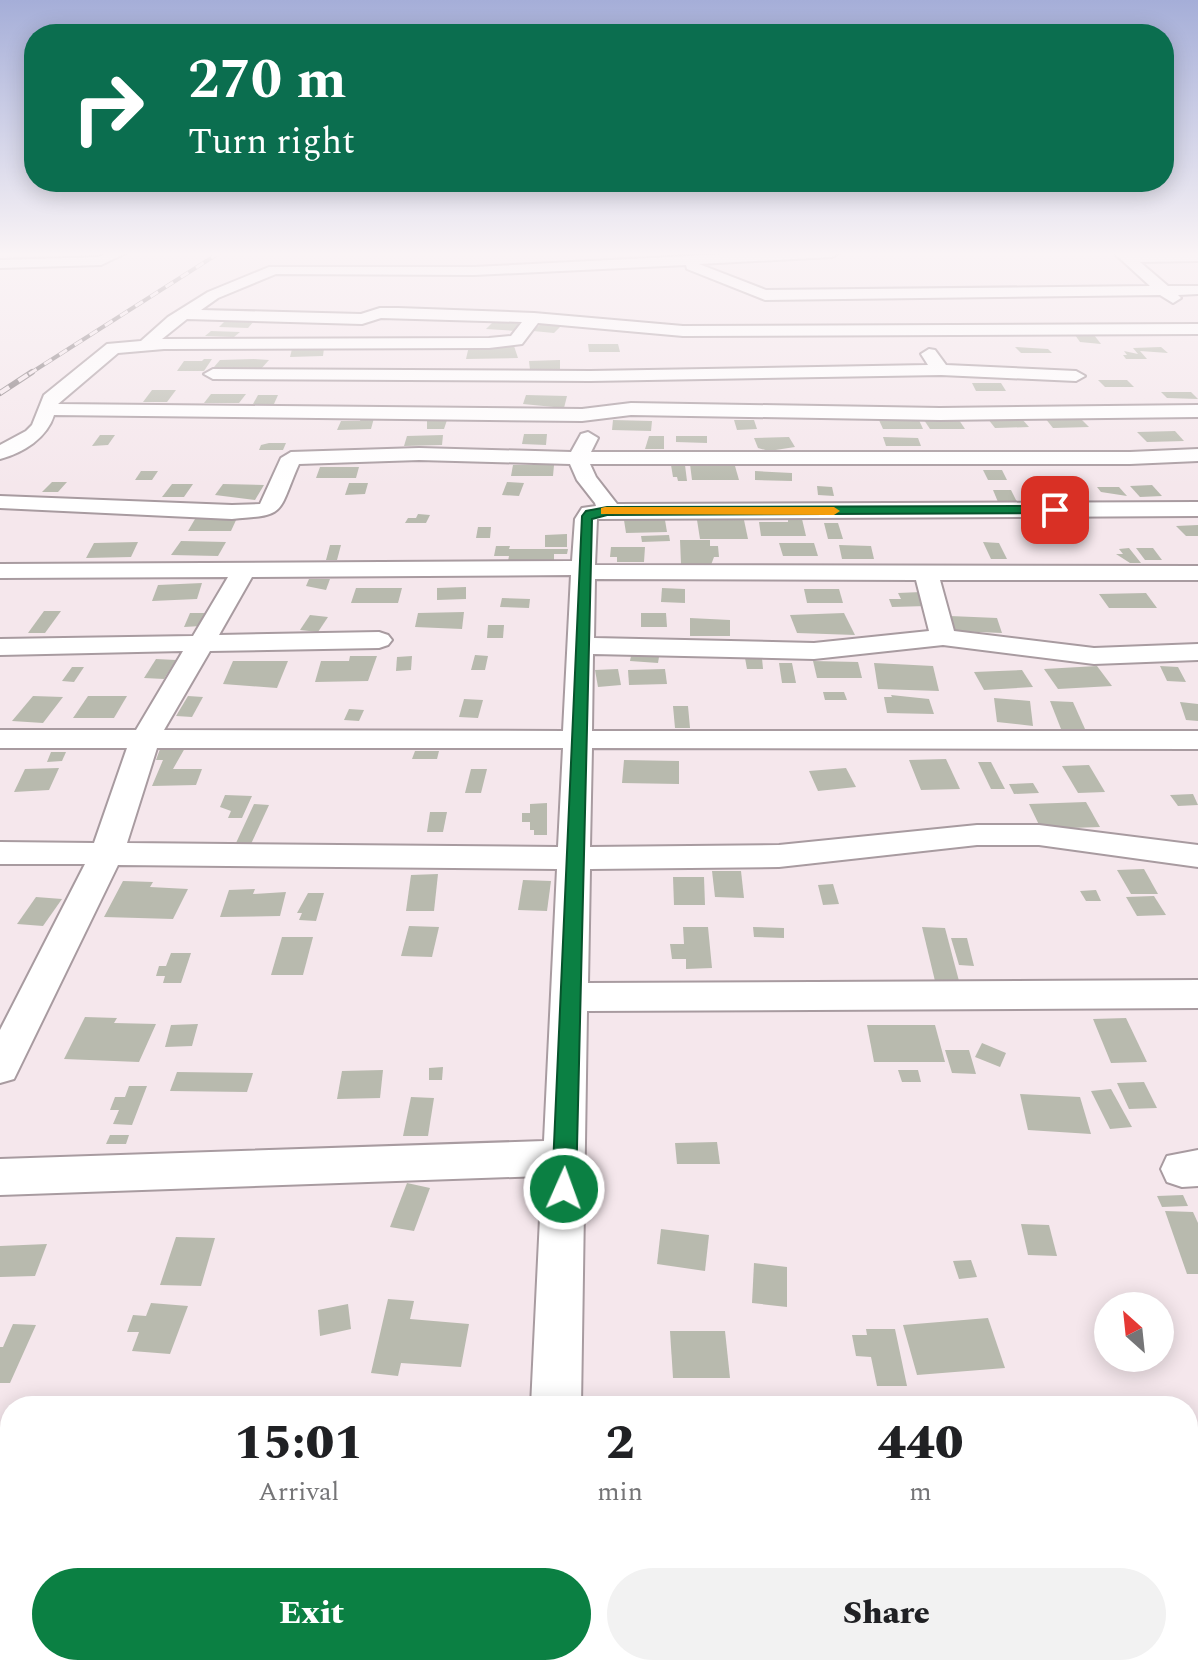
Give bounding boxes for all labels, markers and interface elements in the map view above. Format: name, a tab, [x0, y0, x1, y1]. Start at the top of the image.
text: 270 m	[188, 38, 347, 123]
icon: right	[56, 56, 160, 160]
text: Turn right	[188, 115, 355, 170]
pin	[1021, 476, 1089, 544]
icon: arrive	[1033, 488, 1077, 532]
position arrow	[522, 1147, 606, 1231]
north arrow	[1094, 1292, 1174, 1372]
map controls	[1094, 1292, 1174, 1372]
text: 15:01	[234, 1407, 363, 1480]
text: 2	[606, 1407, 635, 1480]
text: 440	[877, 1407, 964, 1480]
text: Arrival	[258, 1472, 339, 1512]
text: min	[597, 1472, 643, 1512]
text: m	[909, 1472, 932, 1512]
button: Exit	[32, 1568, 591, 1660]
button: Share	[607, 1568, 1166, 1660]

